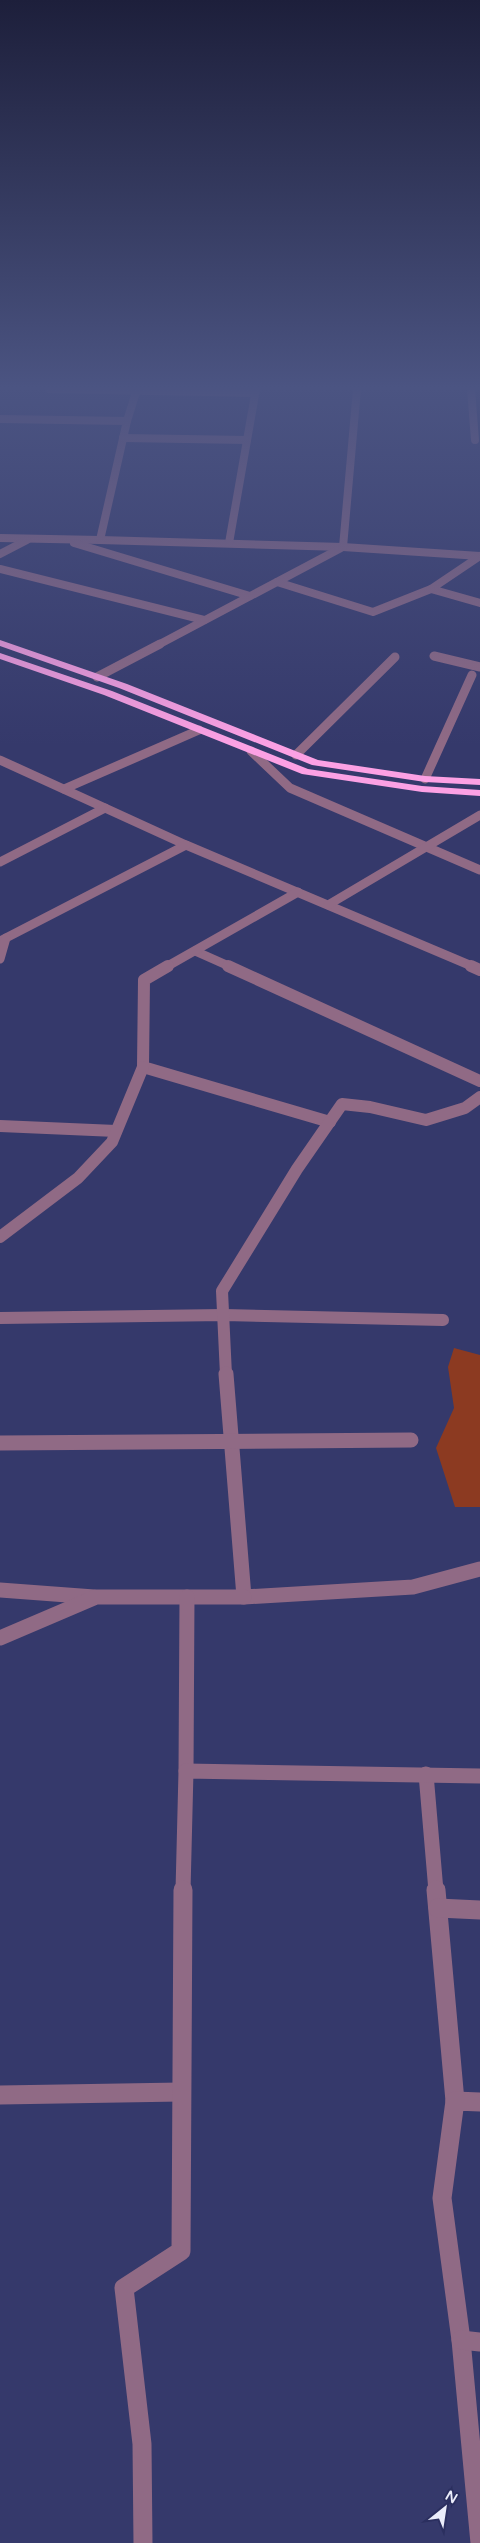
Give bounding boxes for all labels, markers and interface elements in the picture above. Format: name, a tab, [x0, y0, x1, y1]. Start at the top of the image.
north arrow	[420, 2483, 470, 2533]
text: N	[442, 2487, 460, 2507]

